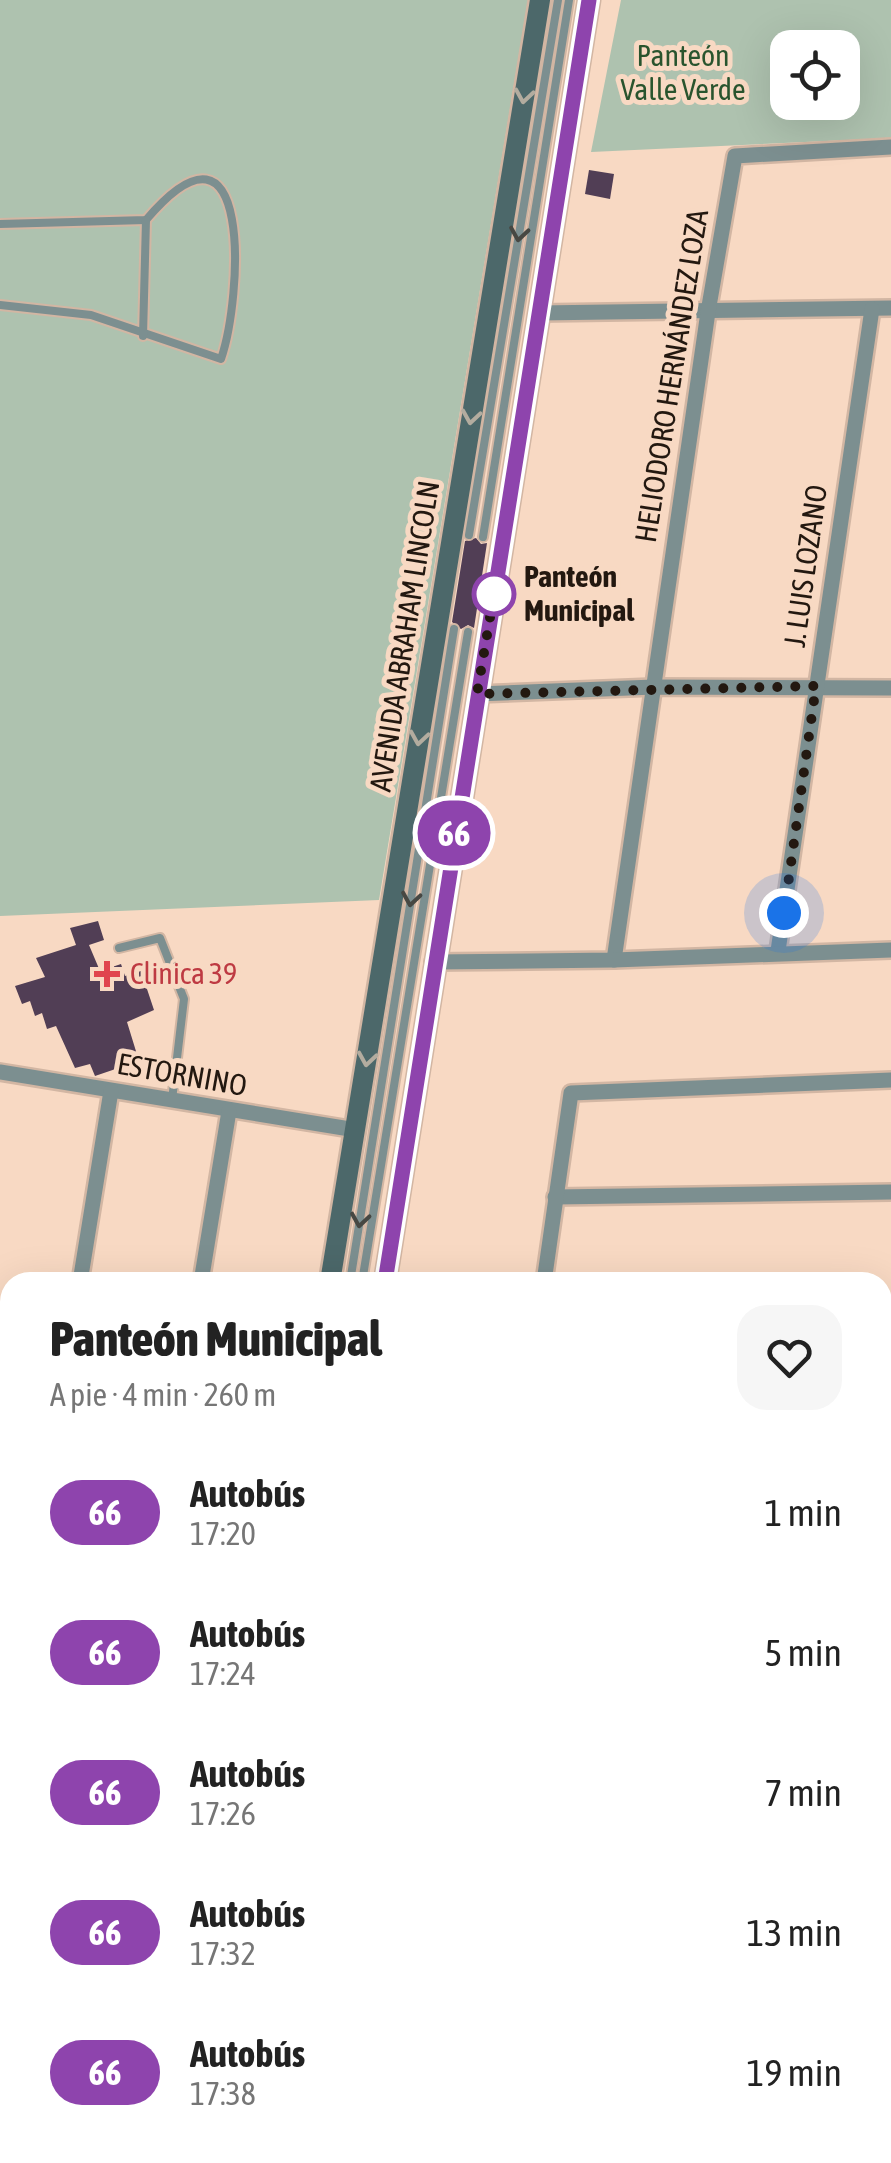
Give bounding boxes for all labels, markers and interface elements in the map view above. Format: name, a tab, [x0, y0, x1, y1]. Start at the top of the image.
map controls	[770, 30, 860, 120]
button: locate	[770, 30, 860, 120]
park label: Panteón Valle Verde	[620, 38, 746, 106]
one-way arrow	[514, 88, 535, 104]
street label: HELIODORO HERNÁNDEZ LOZA	[628, 207, 714, 545]
one-way arrow	[509, 226, 530, 243]
one-way arrow	[461, 409, 482, 425]
street label: AVENIDA ABRAHAM LINCOLN	[363, 478, 445, 794]
street label: J. LUIS LOZANO	[777, 483, 833, 649]
place label: Panteón Municipal	[524, 559, 635, 627]
marker: Panteón Municipal	[473, 573, 515, 615]
one-way arrow	[409, 729, 430, 746]
line badge: 66	[409, 800, 499, 866]
text: 66	[438, 813, 470, 853]
your location	[759, 888, 809, 938]
one-way arrow	[401, 890, 422, 907]
place label: Clinica 39	[130, 956, 237, 990]
marker: Clinica 39	[94, 961, 120, 987]
street label: ESTORNINO	[115, 1046, 250, 1102]
one-way arrow	[357, 1050, 378, 1067]
one-way arrow	[350, 1211, 371, 1228]
button: heart	[737, 1305, 842, 1410]
text: Panteón Municipal	[50, 1311, 382, 1366]
text: A pie · 4 min · 260 m	[50, 1376, 276, 1413]
text: Autobús	[190, 1472, 305, 1515]
text: 1 min	[764, 1491, 842, 1534]
text: 66	[89, 1492, 121, 1532]
text: 17:20	[190, 1515, 256, 1552]
text: Autobús	[190, 1612, 305, 1655]
text: 5 min	[764, 1631, 842, 1674]
text: 66	[89, 1632, 121, 1672]
text: 17:24	[190, 1655, 256, 1692]
text: Autobús	[190, 1752, 305, 1795]
text: 7 min	[764, 1771, 842, 1814]
text: 66	[89, 1772, 121, 1812]
text: 17:26	[190, 1795, 256, 1832]
text: Autobús	[190, 1892, 305, 1935]
text: 13 min	[747, 1911, 842, 1954]
text: 66	[89, 1912, 121, 1952]
text: 17:32	[190, 1935, 256, 1972]
text: Autobús	[190, 2032, 305, 2075]
text: 19 min	[747, 2051, 842, 2094]
text: 66	[89, 2052, 121, 2092]
text: 17:38	[190, 2075, 256, 2112]

